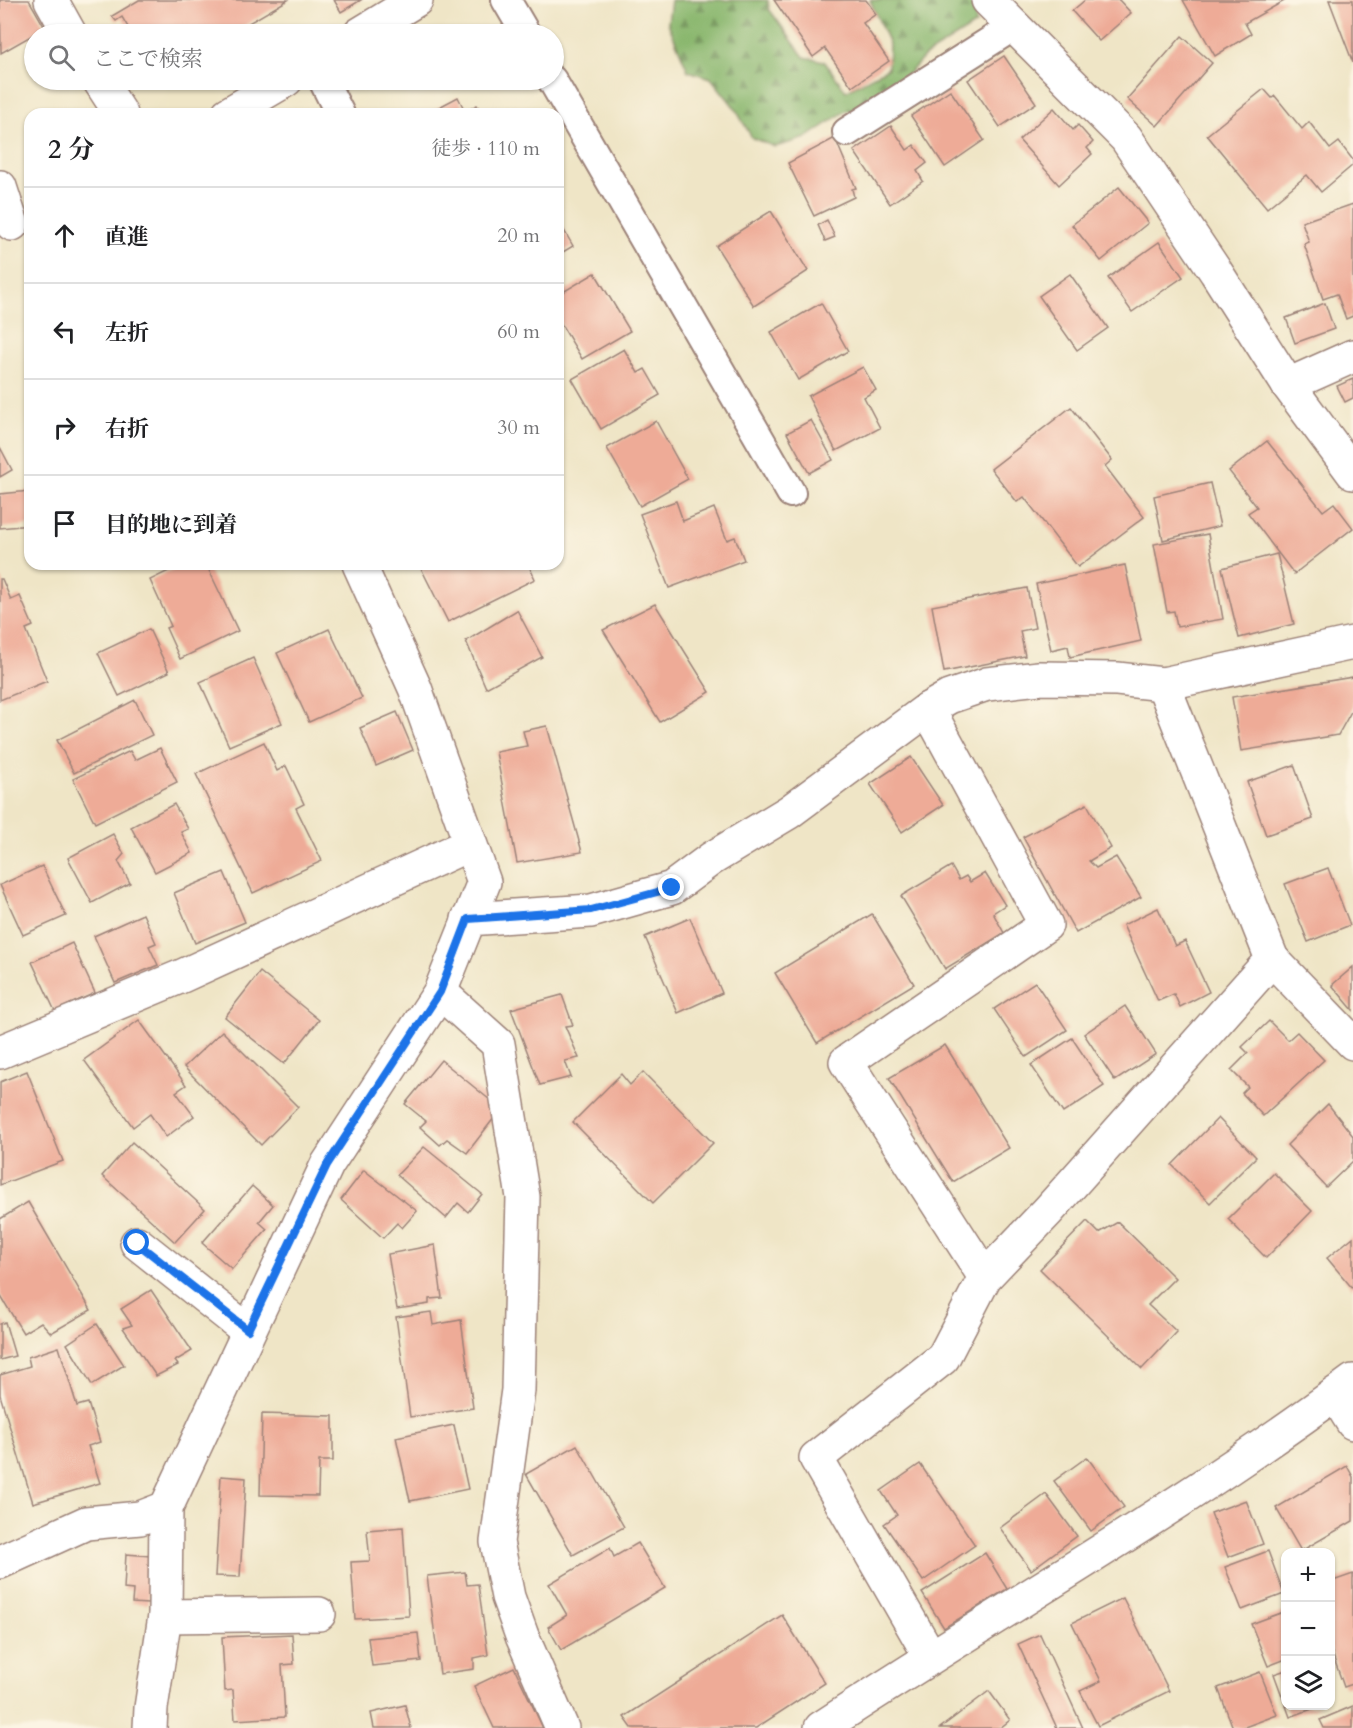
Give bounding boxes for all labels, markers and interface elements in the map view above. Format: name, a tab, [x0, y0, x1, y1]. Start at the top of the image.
search box	[24, 24, 564, 90]
icon: search	[45, 41, 78, 74]
text: ここで検索	[93, 44, 203, 74]
text: 2 分	[48, 132, 94, 167]
text: 徒歩 · 110 m	[431, 135, 540, 162]
icon: ahead	[48, 219, 81, 252]
text: 直進	[105, 222, 149, 252]
text: 20 m	[497, 222, 540, 249]
icon: left	[48, 315, 81, 348]
text: 左折	[105, 318, 149, 348]
text: 60 m	[497, 318, 540, 345]
icon: right	[48, 411, 81, 444]
text: 右折	[105, 414, 149, 444]
text: 30 m	[497, 414, 540, 441]
icon: arrive	[48, 507, 81, 540]
text: 目的地に到着	[105, 510, 237, 540]
route end	[658, 874, 684, 900]
route start	[123, 1229, 149, 1255]
map controls	[1281, 1548, 1335, 1710]
button: +	[1281, 1548, 1335, 1602]
button: −	[1281, 1602, 1335, 1656]
button: layers	[1281, 1656, 1335, 1710]

